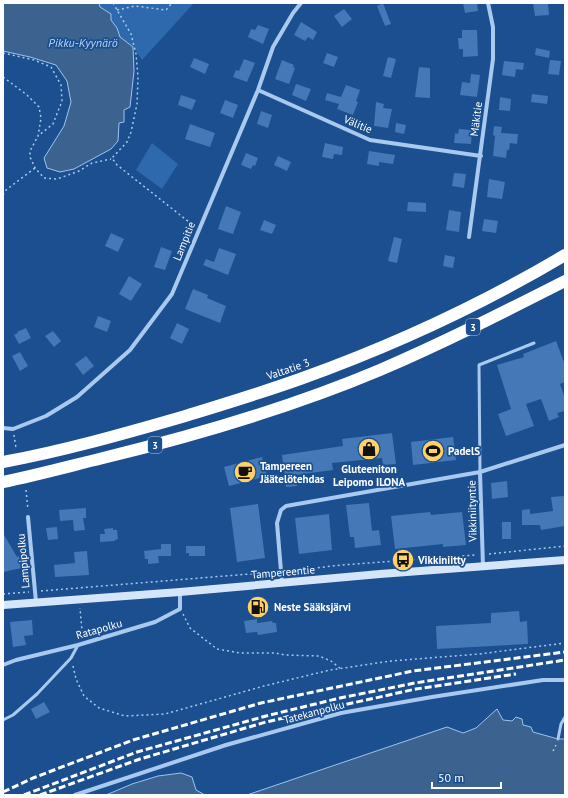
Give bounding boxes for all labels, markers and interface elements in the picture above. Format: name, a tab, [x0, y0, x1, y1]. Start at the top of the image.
water label: Pikku-Kyynärö	[48, 35, 118, 50]
street label: Mäkitie	[467, 101, 485, 137]
street label: Välitie	[341, 111, 375, 136]
street label: Lampitie	[170, 219, 198, 263]
road number: 3	[466, 319, 480, 335]
street label: Valtatie 3	[264, 355, 311, 383]
shop icon: Gluteeniton Leipomo ILONA	[356, 436, 382, 462]
road number: 3	[148, 437, 162, 453]
sports icon: PadelS	[420, 438, 446, 464]
place label: PadelS	[448, 444, 480, 458]
cafe icon: Tampereen Jäätelötehdas	[232, 459, 258, 485]
place label: Tampereen Jäätelötehdas	[259, 459, 325, 486]
place label: Gluteeniton Leipomo ILONA	[333, 462, 405, 489]
street label: Vikkiniityntie	[464, 480, 480, 543]
street label: Lampipolku	[14, 533, 32, 589]
bus stop icon: Vikkiniitty	[390, 547, 416, 573]
place label: Vikkiniitty	[417, 553, 467, 567]
street label: Tampereentie	[251, 562, 316, 582]
fuel station icon: Neste Sääksjärvi	[245, 594, 271, 620]
place label: Neste Sääksjärvi	[274, 600, 351, 614]
street label: Ratapolku	[74, 616, 124, 642]
street label: Tatekanpolku	[282, 697, 346, 727]
scale bar	[432, 764, 501, 790]
text: 50 m	[438, 770, 464, 785]

